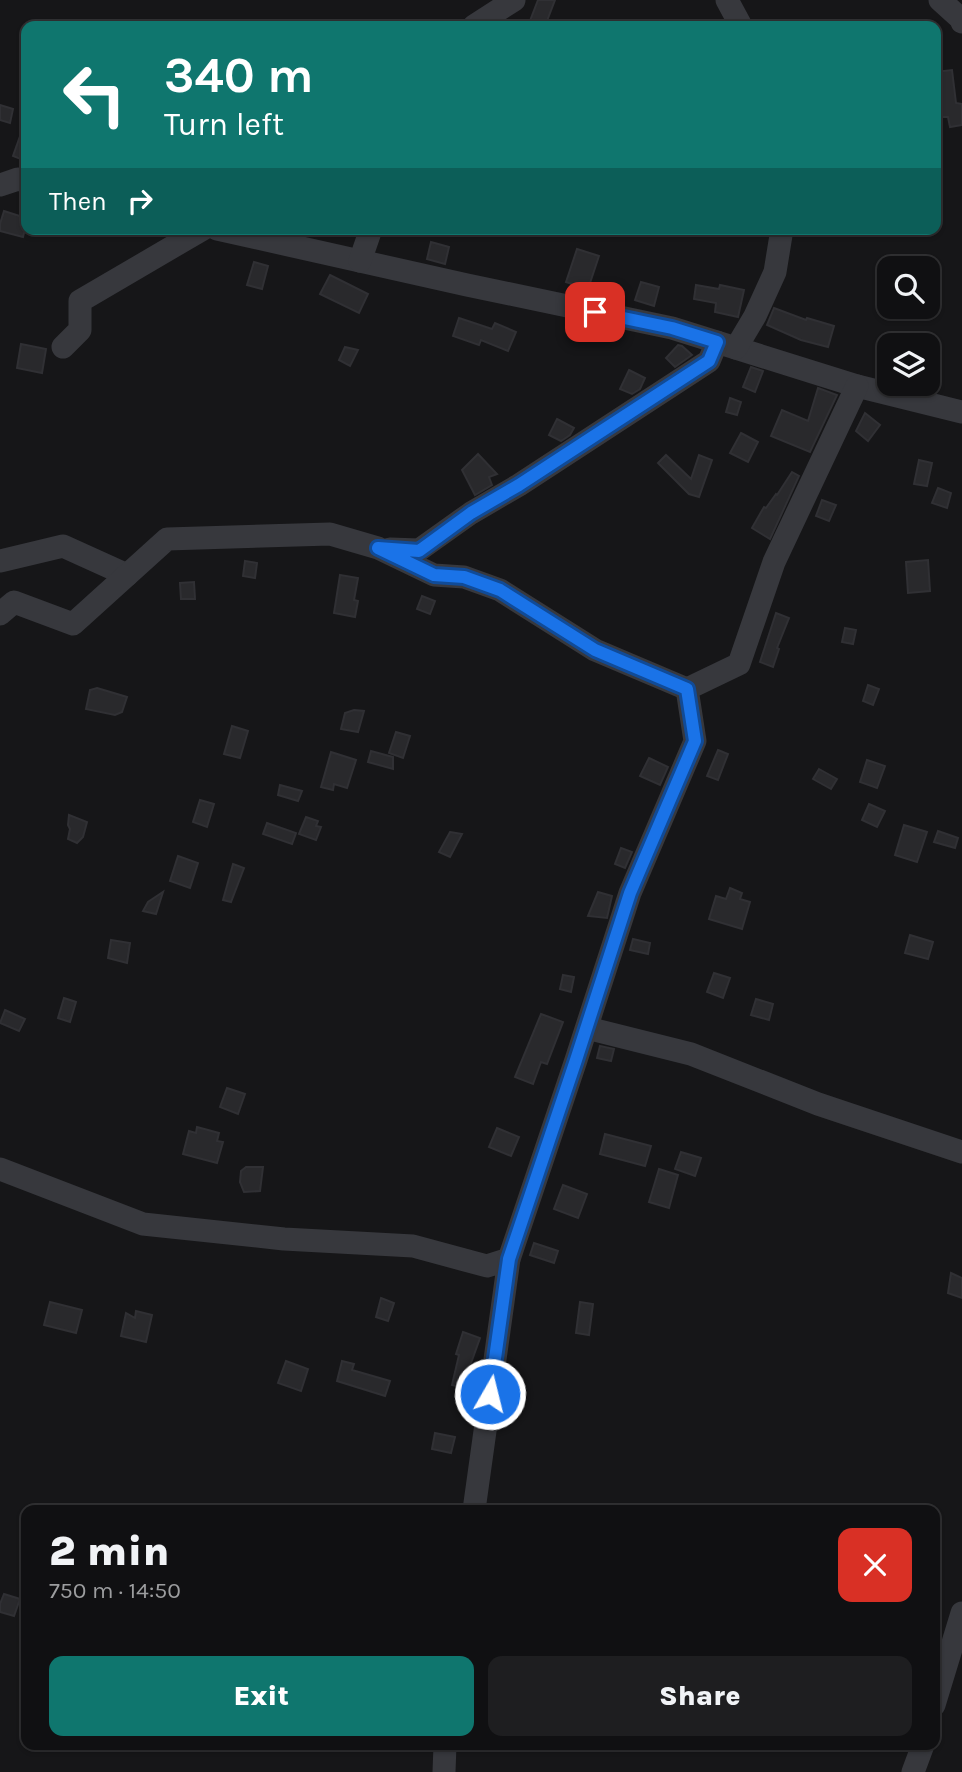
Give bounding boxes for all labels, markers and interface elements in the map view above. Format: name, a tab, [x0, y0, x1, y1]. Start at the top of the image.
text: 340 m	[164, 47, 314, 104]
icon: left	[49, 49, 140, 140]
text: Turn left	[164, 106, 284, 143]
icon: right	[121, 182, 159, 220]
text: Then	[49, 186, 107, 217]
map controls	[877, 256, 940, 396]
button: search	[877, 256, 940, 319]
pin	[565, 282, 625, 342]
icon: arrive	[576, 293, 614, 331]
button: layers	[877, 333, 940, 396]
position arrow	[453, 1357, 527, 1431]
text: 2 min	[49, 1526, 169, 1576]
button: close	[838, 1528, 912, 1602]
text: 750 m · 14:50	[49, 1577, 181, 1604]
button: Exit	[49, 1656, 474, 1736]
button: Share	[488, 1656, 912, 1736]

